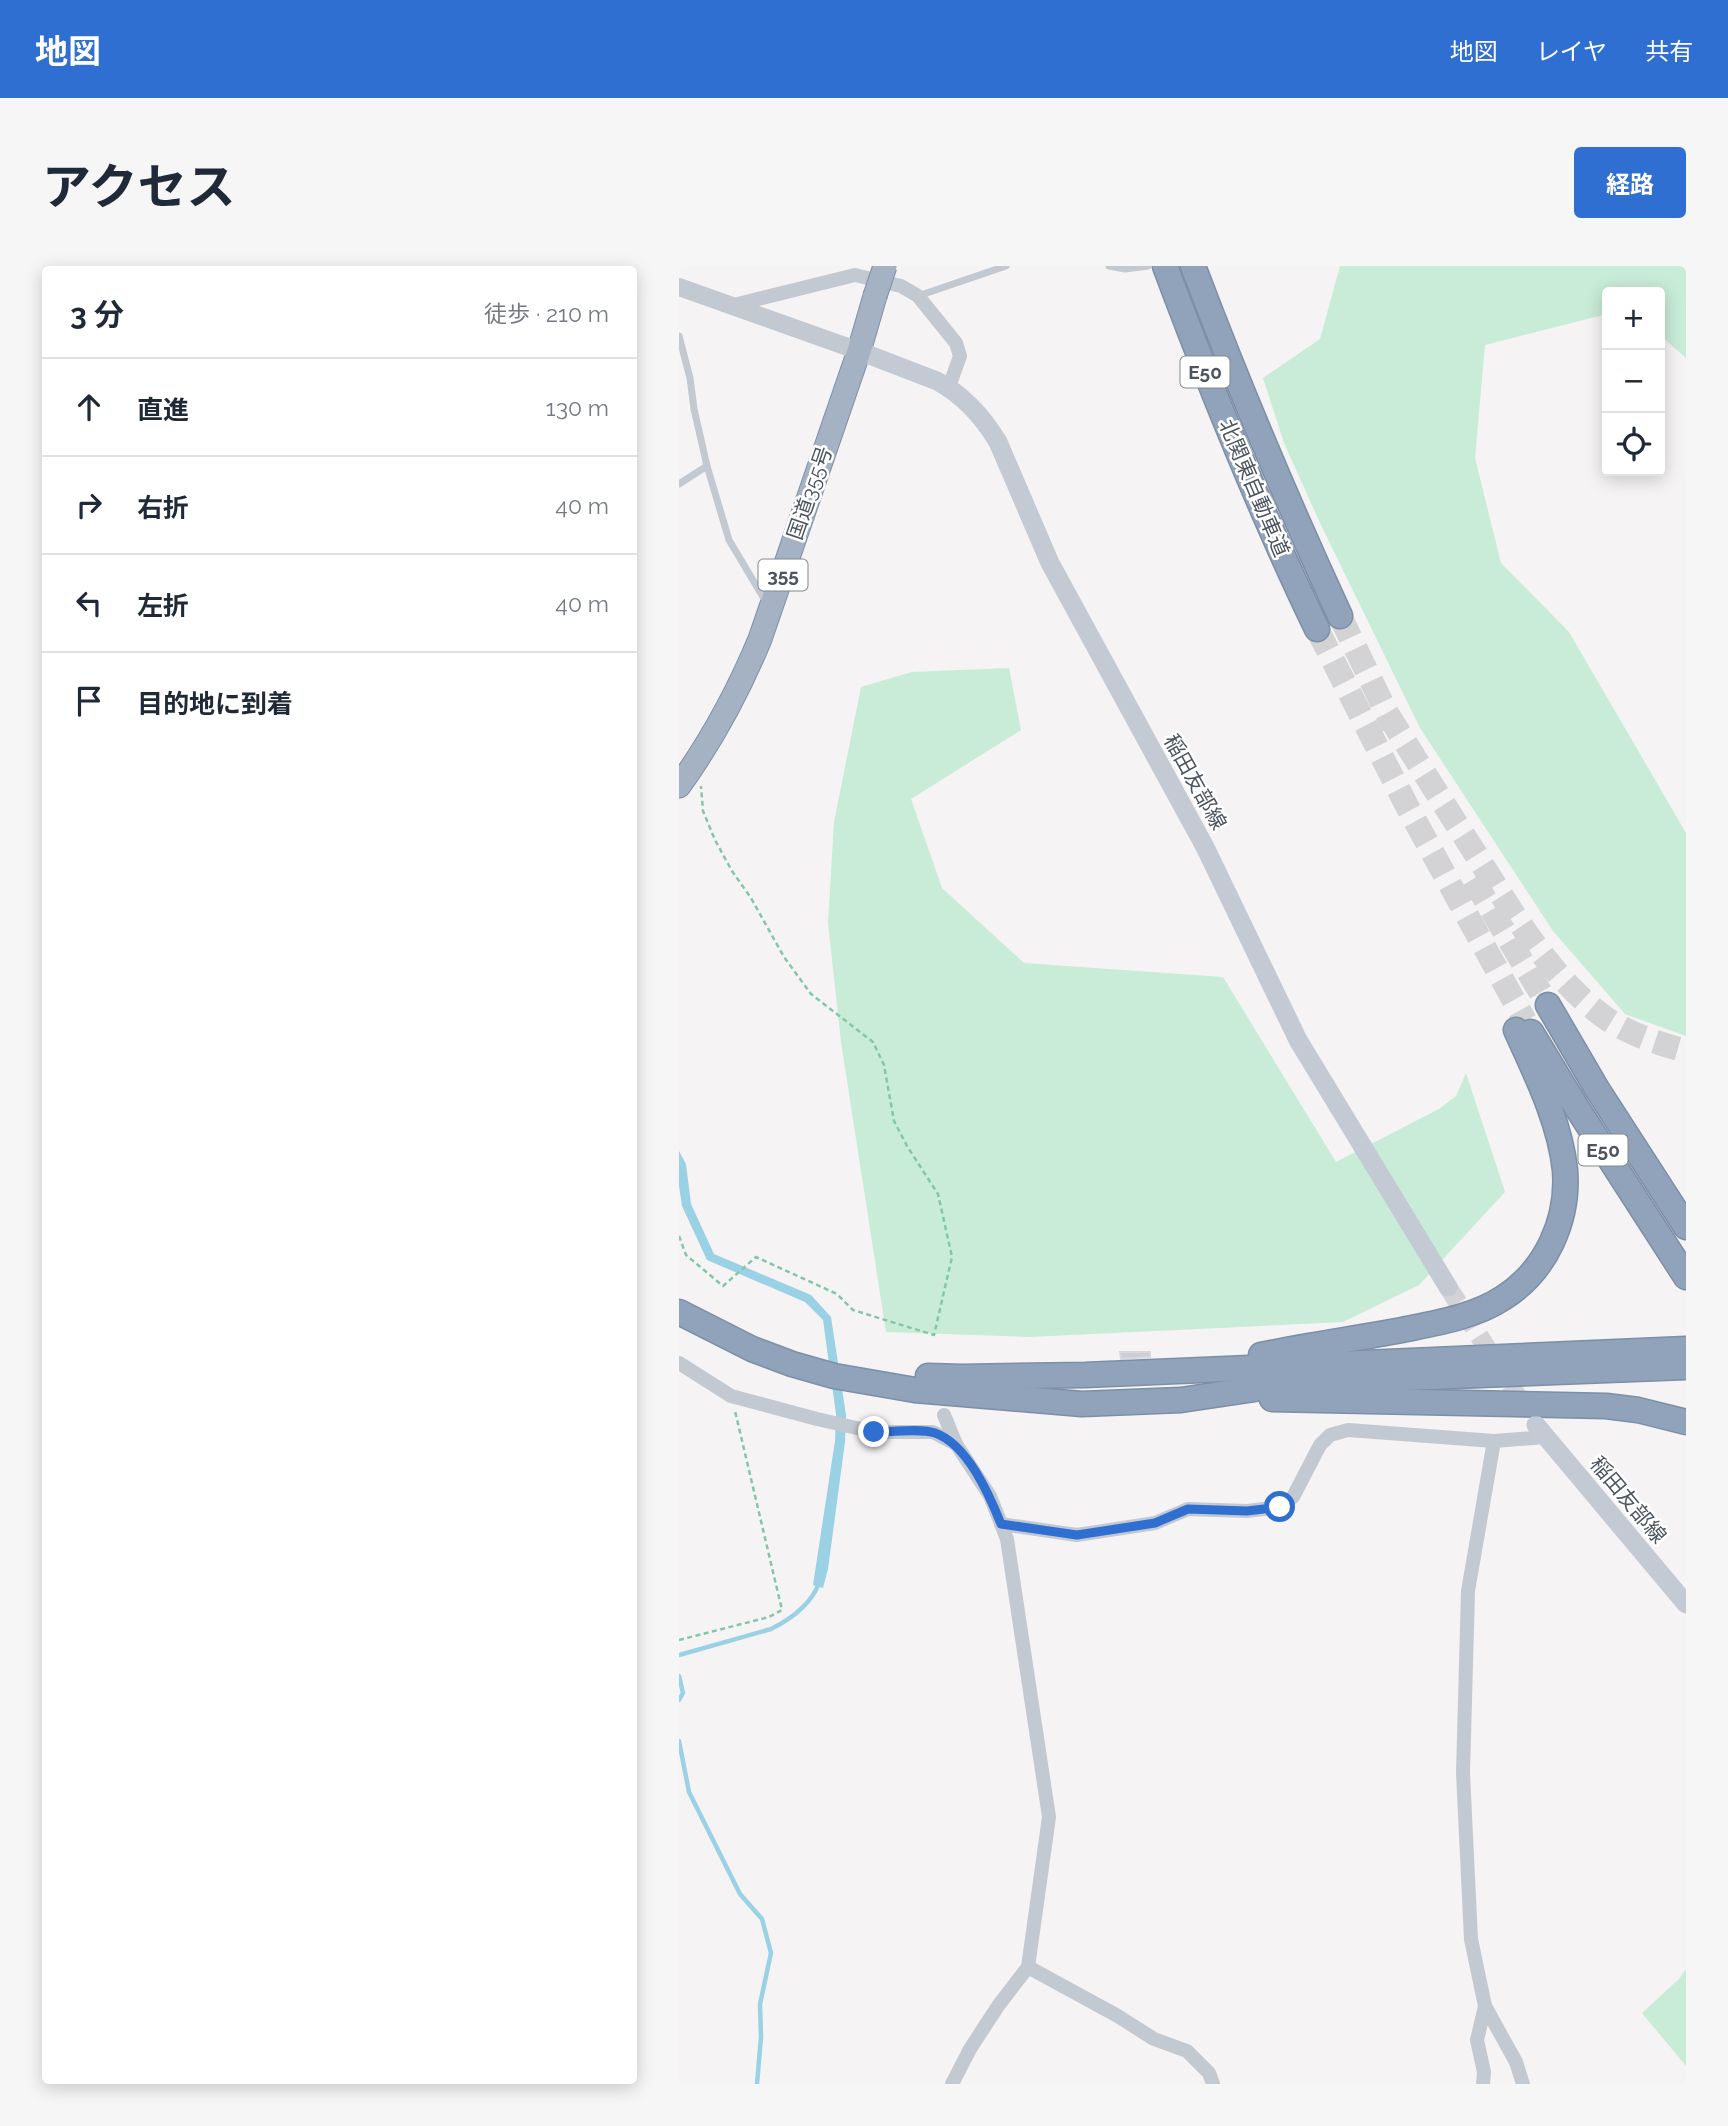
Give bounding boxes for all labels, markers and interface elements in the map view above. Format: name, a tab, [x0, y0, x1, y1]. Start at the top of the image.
text: 地図	[35, 32, 101, 71]
text: 地図	[1450, 37, 1498, 66]
text: レイヤ	[1536, 37, 1607, 66]
text: 共有	[1645, 37, 1693, 66]
button: 経路	[1574, 147, 1686, 218]
text: アクセス	[42, 158, 236, 215]
map controls	[1602, 287, 1665, 476]
button: +	[1602, 287, 1665, 350]
text: 3 分	[70, 297, 124, 332]
text: 徒歩 · 210 m	[484, 300, 609, 327]
button: −	[1602, 350, 1665, 413]
road number: E50	[1181, 356, 1229, 388]
icon: ahead	[70, 388, 108, 426]
text: 130 m	[546, 394, 609, 421]
text: 直進	[137, 395, 189, 425]
button: locate	[1602, 413, 1665, 476]
street label: 北関東自動車道	[1214, 415, 1295, 560]
street label: 国道355号	[782, 443, 837, 543]
icon: right	[70, 486, 108, 524]
text: 40 m	[555, 492, 609, 519]
text: 右折	[137, 493, 189, 523]
road number: 355	[759, 560, 807, 590]
icon: left	[70, 584, 108, 622]
text: 40 m	[555, 590, 609, 617]
text: 左折	[137, 591, 189, 621]
icon: arrive	[70, 682, 108, 720]
text: 目的地に到着	[137, 689, 293, 719]
street label: 稲田友部線	[1159, 730, 1232, 834]
road number: E50	[1579, 1135, 1627, 1166]
route end	[858, 1416, 889, 1447]
street label: 稲田友部線	[1585, 1451, 1672, 1548]
route start	[1264, 1491, 1295, 1522]

